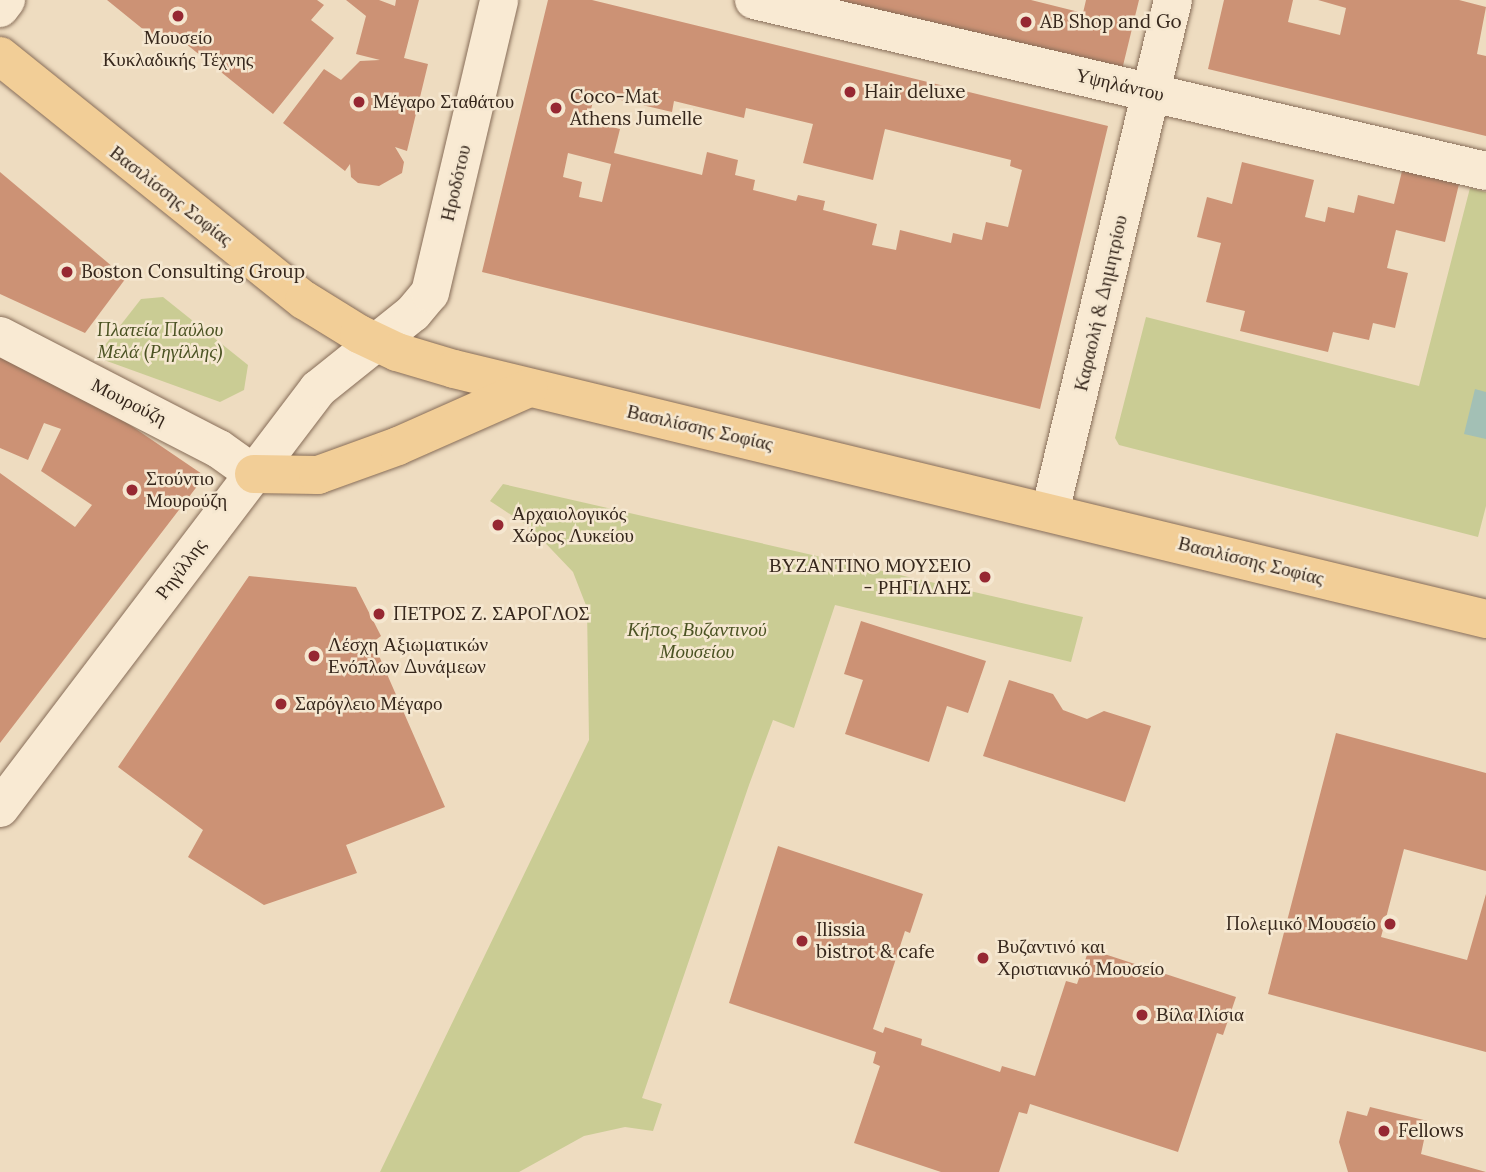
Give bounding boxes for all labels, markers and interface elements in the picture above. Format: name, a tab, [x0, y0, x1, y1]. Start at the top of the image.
marker: Μουσείο Κυκλαδικής Τέχνης	[170, 8, 186, 24]
place label: AB Shop and Go	[1040, 11, 1182, 33]
marker: AB Shop and Go	[1018, 14, 1034, 30]
place label: Μουσείο Κυκλαδικής Τέχνης	[103, 27, 253, 71]
street label: Υψηλάντου	[1074, 64, 1166, 106]
place label: Hair deluxe	[864, 81, 965, 103]
marker: Hair deluxe	[842, 84, 858, 100]
place label: Coco-Mat Athens Jumelle	[570, 86, 702, 130]
place label: Μέγαρο Σταθάτου	[373, 91, 514, 113]
marker: Μέγαρο Σταθάτου	[351, 94, 367, 110]
marker: Coco-Mat Athens Jumelle	[548, 100, 564, 116]
street label: Βασιλίσσης Σοφίας	[105, 141, 237, 251]
street label: Ηροδότου	[436, 143, 476, 223]
street label: Καραολή & Δημητρίου	[1070, 213, 1132, 393]
place label: Boston Consulting Group	[81, 261, 305, 283]
marker: Boston Consulting Group	[59, 264, 75, 280]
park label: Πλατεία Παύλου Μελά (Ρηγίλλης)	[97, 319, 223, 363]
street label: Μουρούζη	[88, 373, 170, 431]
street label: Βασιλίσσης Σοφίας	[625, 400, 775, 456]
place label: Στούντιο Μουρούζη	[146, 468, 227, 512]
marker: Στούντιο Μουρούζη	[124, 482, 140, 498]
place label: Αρχαιολογικός Χώρος Λυκείου	[512, 503, 634, 547]
marker: Αρχαιολογικός Χώρος Λυκείου	[490, 517, 506, 533]
street label: Βασιλίσσης Σοφίας	[1176, 532, 1326, 590]
street label: Ρηγίλλης	[151, 534, 211, 604]
place label: ΒΥΖΑΝΤΙΝΟ ΜΟΥΣΕΙΟ - ΡΗΓΙΛΛΗΣ	[769, 555, 971, 599]
marker: ΒΥΖΑΝΤΙΝΟ ΜΟΥΣΕΙΟ - ΡΗΓΙΛΛΗΣ	[977, 569, 993, 585]
place label: ΠΕΤΡΟΣ Ζ. ΣΑΡΟΓΛΟΣ	[393, 603, 590, 625]
marker: ΠΕΤΡΟΣ Ζ. ΣΑΡΟΓΛΟΣ	[371, 606, 387, 622]
park label: Κήπος Βυζαντινού Μουσείου	[627, 619, 767, 663]
place label: Λέσχη Αξιωματικών Ενόπλων Δυνάμεων	[328, 634, 488, 678]
marker: Λέσχη Αξιωματικών Ενόπλων Δυνάμεων	[306, 648, 322, 664]
place label: Σαρόγλειο Μέγαρο	[295, 693, 442, 715]
marker: Σαρόγλειο Μέγαρο	[273, 696, 289, 712]
place label: Πολεμικό Μουσείο	[1226, 913, 1376, 935]
marker: Πολεμικό Μουσείο	[1382, 916, 1398, 932]
place label: Ilissia bistrot & cafe	[816, 919, 935, 963]
marker: Ilissia bistrot & cafe	[794, 933, 810, 949]
place label: Βυζαντινό και Χριστιανικό Μουσείο	[997, 936, 1164, 980]
marker: Βυζαντινό και Χριστιανικό Μουσείο	[975, 950, 991, 966]
place label: Βίλα Ιλίσια	[1156, 1004, 1244, 1026]
marker: Βίλα Ιλίσια	[1134, 1007, 1150, 1023]
place label: Fellows	[1398, 1120, 1464, 1142]
marker: Fellows	[1376, 1123, 1392, 1139]

